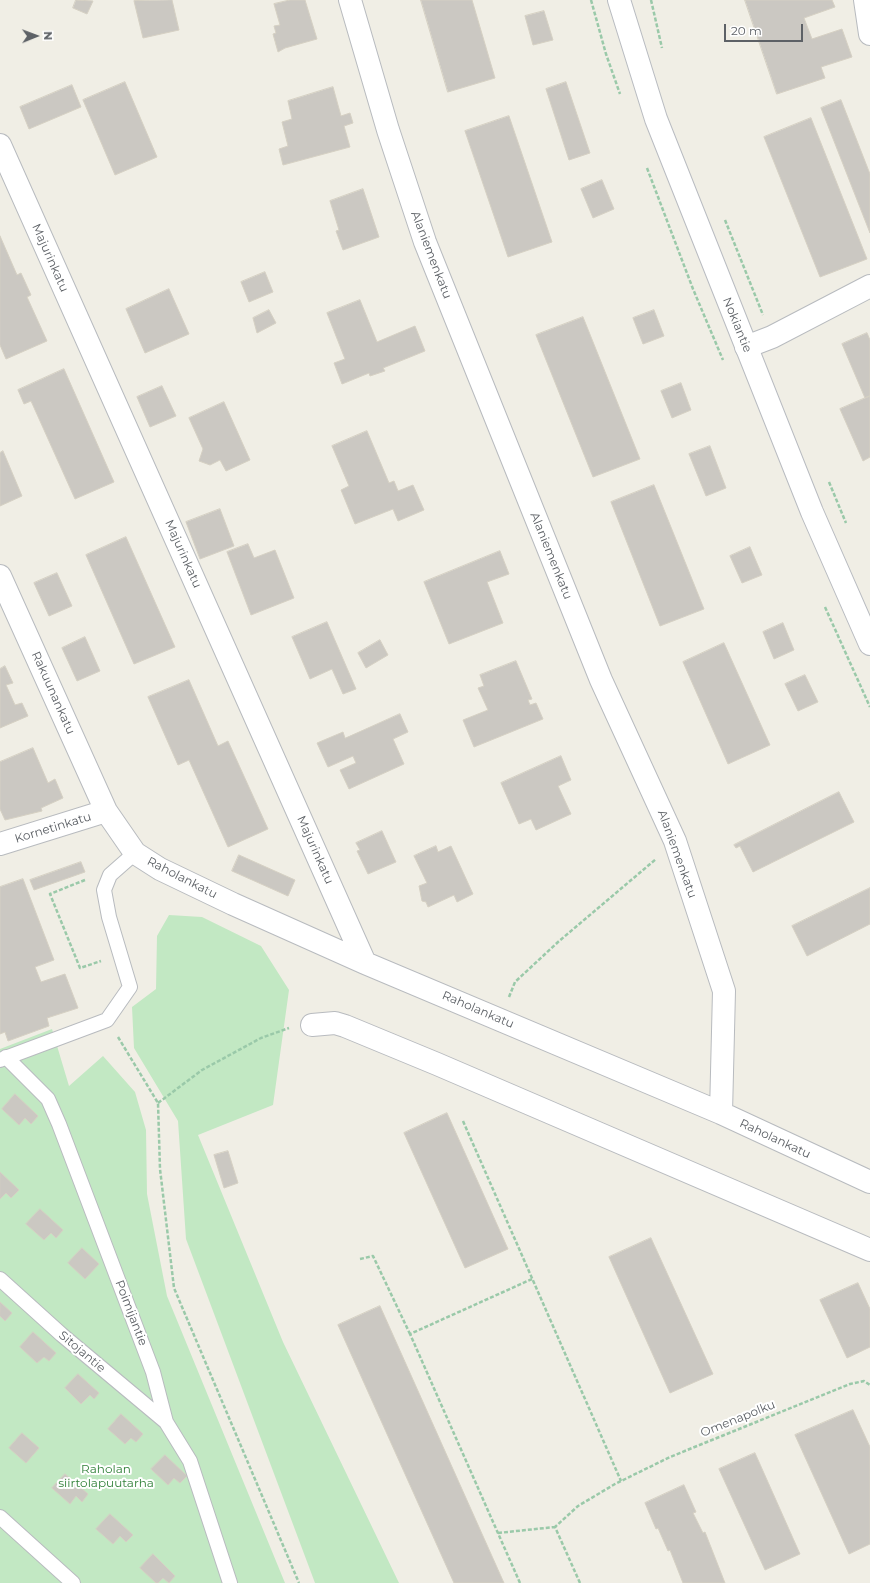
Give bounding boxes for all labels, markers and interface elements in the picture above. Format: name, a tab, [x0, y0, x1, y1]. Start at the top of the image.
north arrow	[16, 16, 56, 56]
scale bar	[726, 16, 805, 42]
text: 20 m	[731, 23, 762, 38]
text: N	[41, 31, 55, 40]
street label: Alaniemenkatu	[408, 209, 454, 301]
street label: Majurinkatu	[29, 222, 71, 294]
street label: Nokiantie	[719, 295, 755, 355]
street label: Alaniemenkatu	[527, 510, 575, 602]
street label: Majurinkatu	[162, 518, 204, 590]
street label: Rakuunankatu	[28, 649, 78, 737]
street label: Alaniemenkatu	[654, 808, 700, 900]
street label: Kornetinkatu	[13, 810, 93, 846]
street label: Majurinkatu	[294, 814, 336, 886]
street label: Raholankatu	[145, 854, 219, 902]
street label: Raholankatu	[440, 988, 516, 1032]
street label: Raholankatu	[737, 1116, 813, 1162]
street label: Poimijantie	[112, 1278, 150, 1348]
street label: Sitojantie	[56, 1328, 108, 1376]
street label: Omenapolku	[699, 1397, 777, 1441]
park label: Raholan siirtolapuutarha	[58, 1462, 154, 1490]

